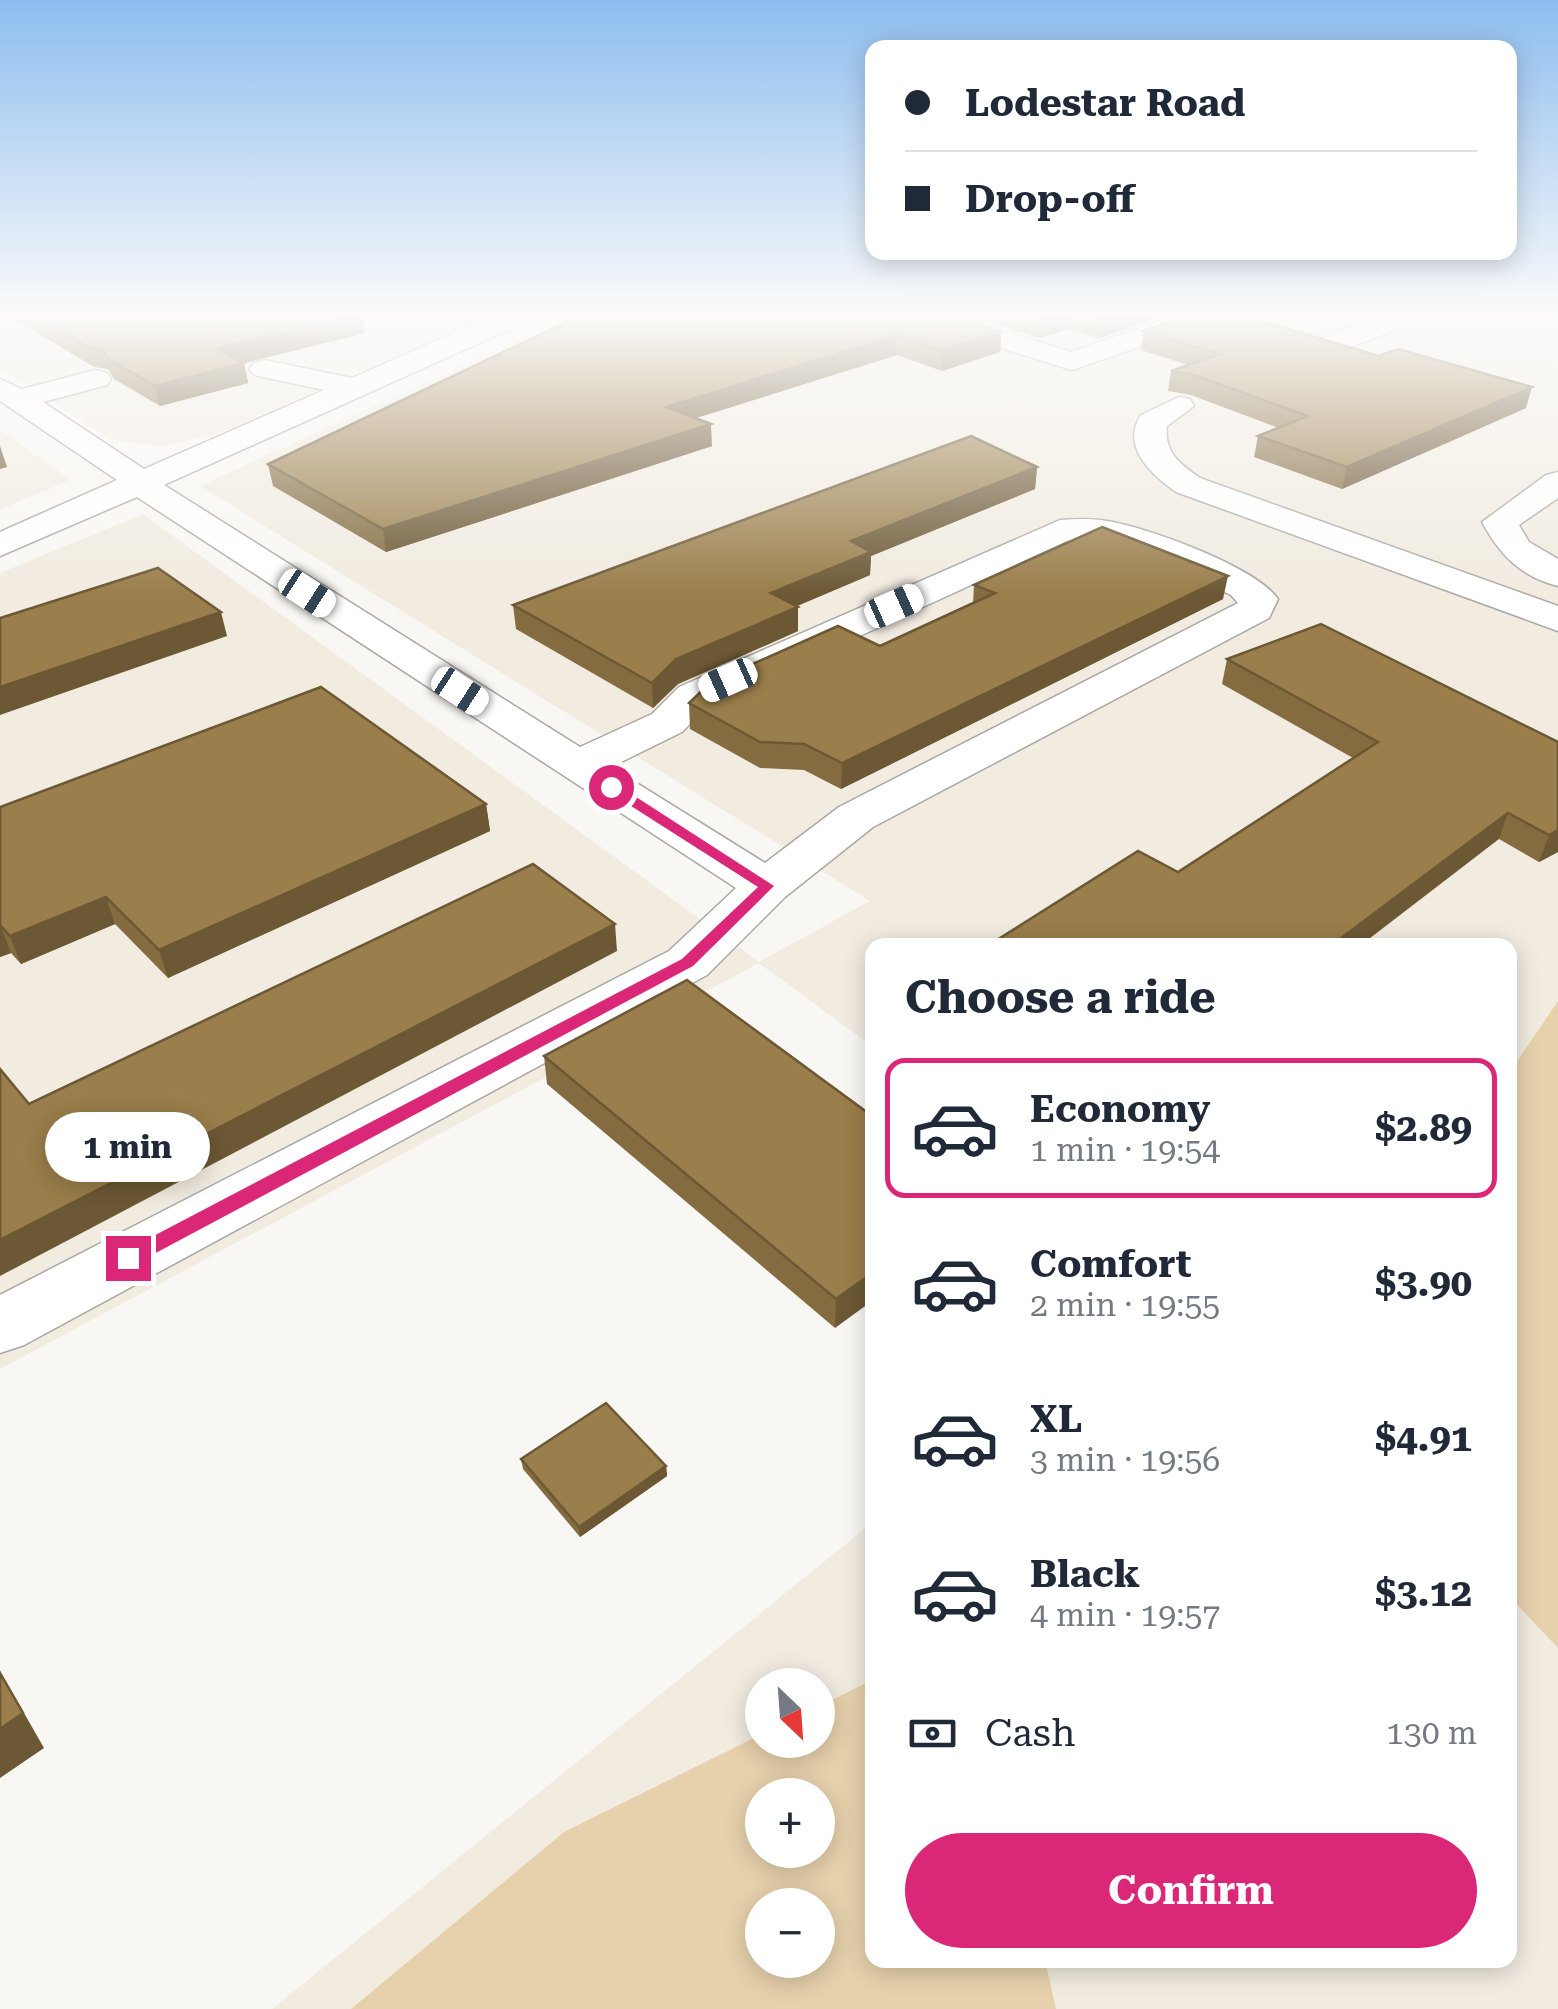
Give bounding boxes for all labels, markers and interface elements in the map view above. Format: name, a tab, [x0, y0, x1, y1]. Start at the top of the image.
text: Lodestar Road	[965, 81, 1245, 125]
text: Drop-off	[965, 177, 1135, 221]
car	[274, 564, 340, 622]
car	[860, 580, 928, 632]
car	[694, 654, 762, 706]
car	[427, 662, 493, 720]
route start	[589, 765, 634, 810]
text: Choose a ride	[905, 971, 1216, 1024]
icon: car	[910, 1083, 1000, 1173]
text: Economy	[1030, 1087, 1210, 1131]
text: $2.89	[1375, 1106, 1472, 1150]
callout: 1 min	[46, 1113, 210, 1183]
text: 1 min	[83, 1128, 172, 1166]
text: 1 min · 19:54	[1030, 1131, 1220, 1169]
route end	[106, 1236, 151, 1281]
icon: car	[910, 1238, 1000, 1328]
text: Comfort	[1030, 1242, 1191, 1286]
text: $3.90	[1375, 1261, 1472, 1305]
text: 2 min · 19:55	[1030, 1286, 1220, 1324]
icon: car	[910, 1393, 1000, 1483]
text: XL	[1030, 1397, 1082, 1441]
text: $4.91	[1375, 1416, 1472, 1460]
text: 3 min · 19:56	[1030, 1441, 1220, 1479]
icon: car	[910, 1548, 1000, 1638]
text: Black	[1030, 1552, 1140, 1596]
text: $3.12	[1375, 1571, 1472, 1615]
text: 4 min · 19:57	[1030, 1596, 1220, 1634]
north arrow	[745, 1668, 835, 1758]
map controls	[745, 1668, 835, 1978]
icon: cash	[905, 1706, 960, 1761]
text: Cash	[985, 1711, 1075, 1755]
text: 130 m	[1386, 1714, 1477, 1752]
button: +	[745, 1778, 835, 1868]
button: Confirm	[905, 1833, 1477, 1948]
button: −	[745, 1888, 835, 1978]

